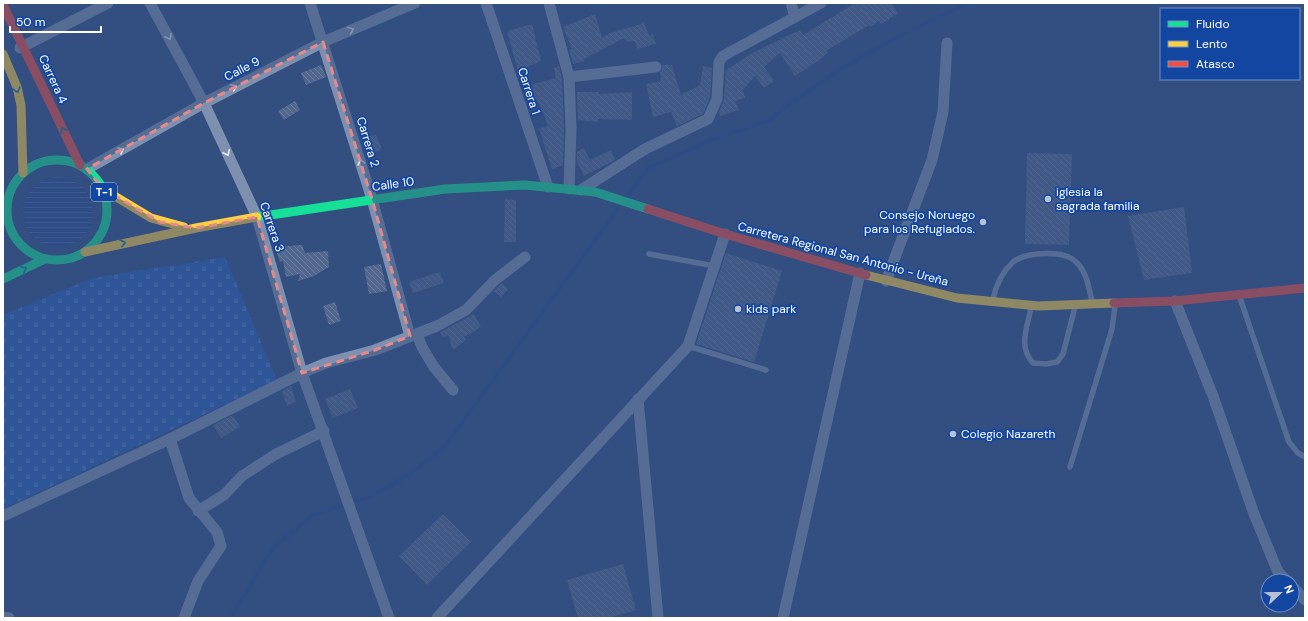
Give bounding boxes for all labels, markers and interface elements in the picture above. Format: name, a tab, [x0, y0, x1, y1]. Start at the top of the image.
scale bar	[10, 8, 101, 34]
legend	[1160, 8, 1300, 80]
text: 50 m	[16, 14, 45, 30]
text: Fluido	[1196, 16, 1230, 32]
one-way arrow	[347, 27, 355, 35]
one-way arrow	[164, 33, 171, 41]
text: Lento	[1196, 36, 1227, 52]
street label: Carrera 4	[35, 52, 71, 106]
street label: Calle 9	[221, 53, 263, 85]
text: Atasco	[1196, 56, 1235, 72]
street label: Carrera 1	[514, 65, 544, 117]
one-way arrow	[230, 84, 238, 92]
one-way arrow	[12, 86, 21, 93]
street label: Carrera 2	[353, 115, 383, 169]
one-way arrow	[60, 126, 68, 134]
one-way arrow	[117, 148, 124, 155]
one-way arrow	[222, 149, 230, 157]
one-way arrow	[357, 158, 365, 165]
street label: Calle 10	[371, 173, 415, 195]
road number: T-1	[91, 183, 117, 201]
place label: iglesia la sagrada familia	[1056, 184, 1140, 214]
marker: iglesia la sagrada familia	[1043, 194, 1053, 204]
street label: Carrera 3	[256, 200, 288, 254]
place label: Consejo Noruego para los Refugiados.	[864, 207, 975, 237]
marker: Consejo Noruego para los Refugiados.	[978, 217, 988, 227]
street label: Carretera Regional San Antonio - Ureña	[736, 218, 950, 290]
one-way arrow	[120, 240, 126, 248]
one-way arrow	[20, 266, 27, 274]
place label: kids park	[746, 301, 796, 317]
marker: kids park	[733, 304, 743, 314]
place label: Colegio Nazareth	[961, 426, 1055, 442]
marker: Colegio Nazareth	[948, 429, 958, 439]
north arrow	[1260, 573, 1300, 613]
text: N	[1281, 583, 1297, 596]

